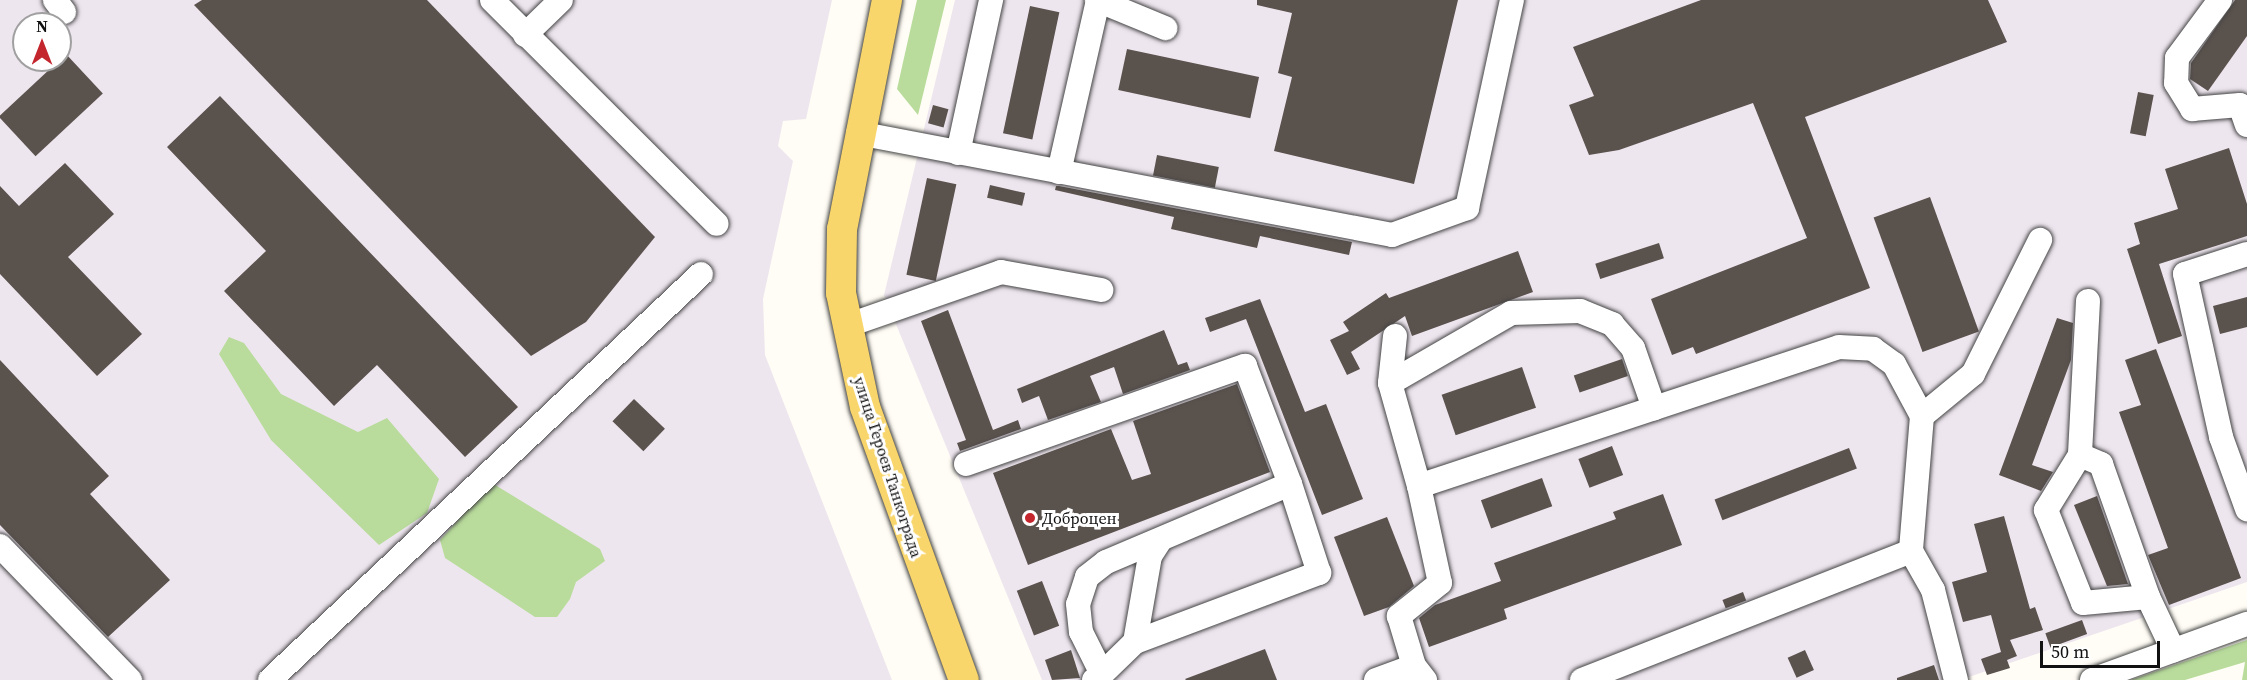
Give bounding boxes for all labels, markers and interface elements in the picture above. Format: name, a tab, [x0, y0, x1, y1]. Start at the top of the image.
north arrow	[12, 12, 72, 72]
text: N	[36, 15, 48, 37]
street label: улица Героев Танкограда	[850, 374, 926, 560]
place label: Доброцен	[1042, 508, 1117, 528]
marker: Доброцен	[1023, 511, 1037, 525]
scale bar	[2043, 629, 2163, 667]
text: 50 m	[2051, 639, 2089, 664]

